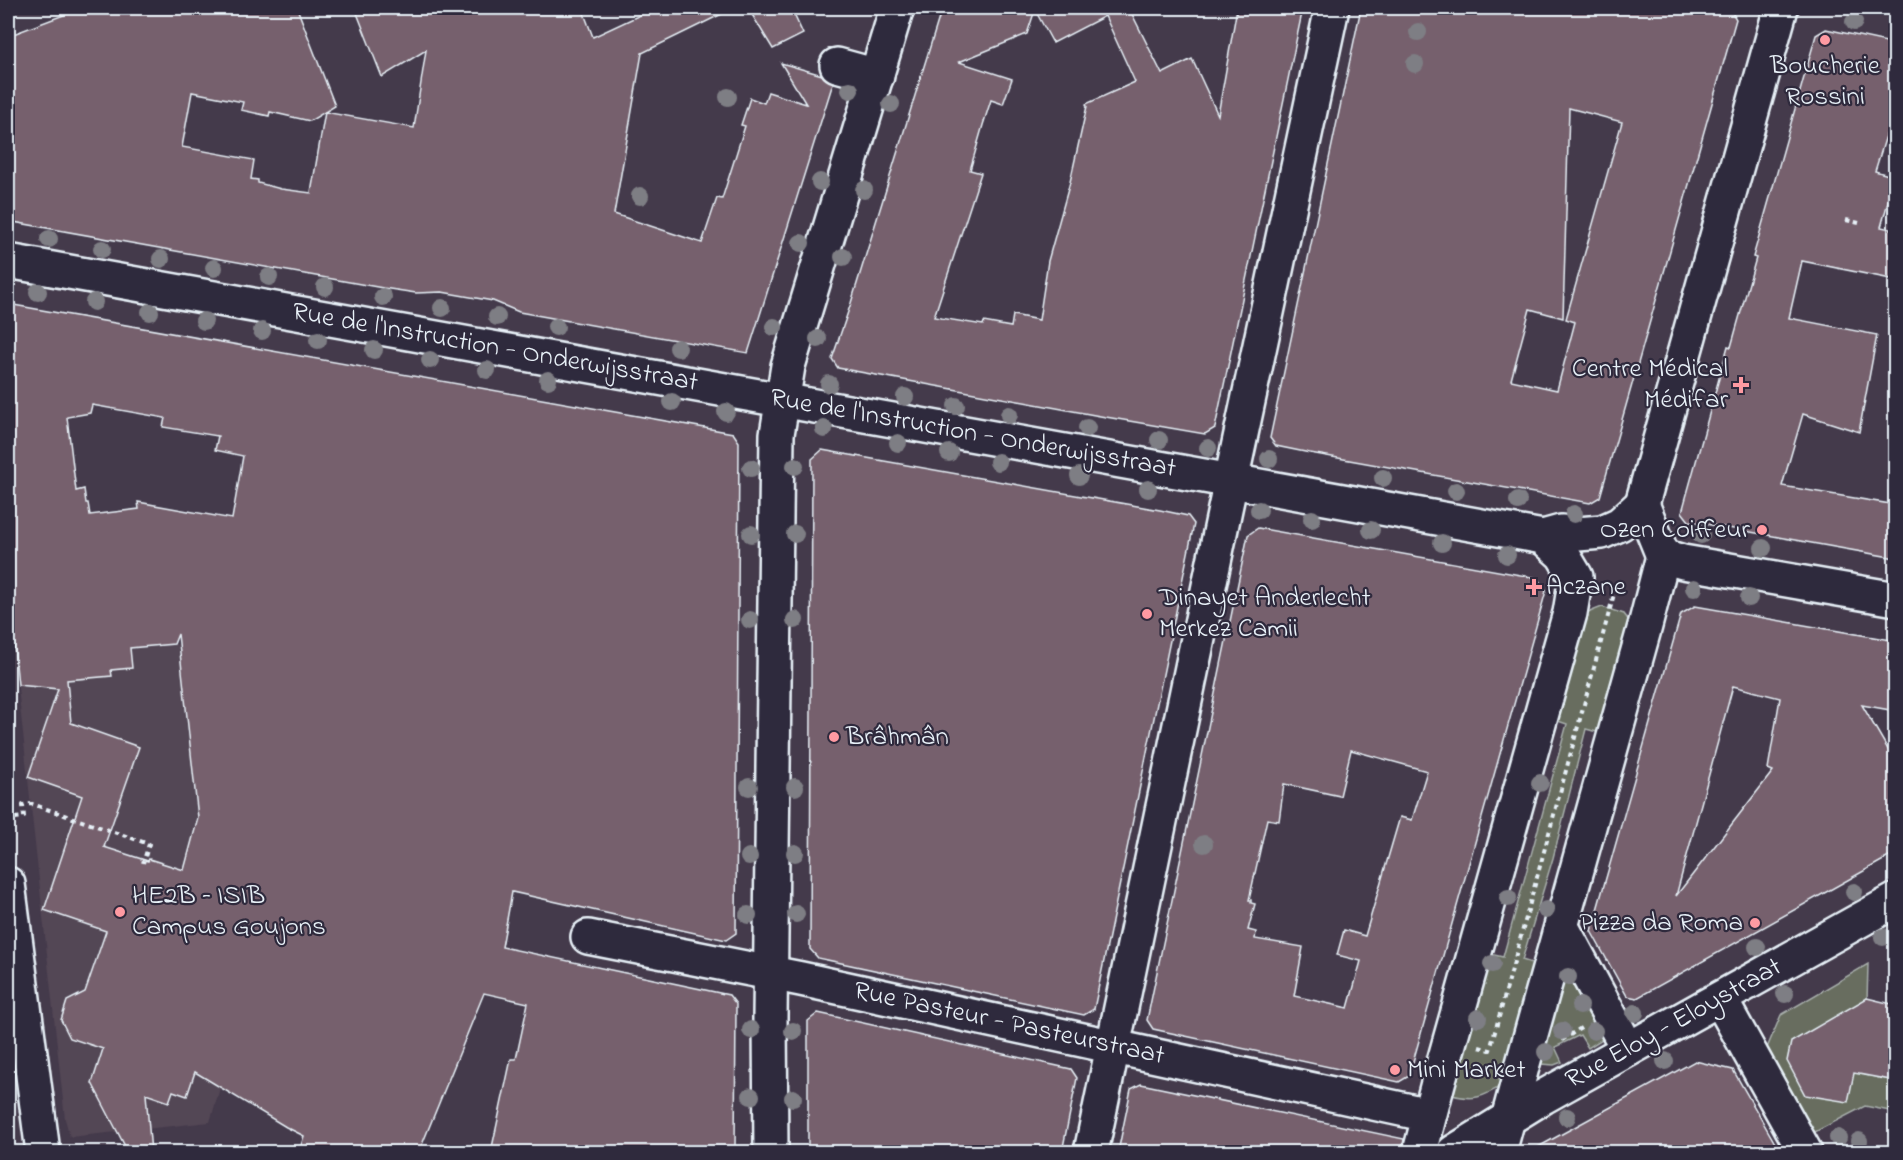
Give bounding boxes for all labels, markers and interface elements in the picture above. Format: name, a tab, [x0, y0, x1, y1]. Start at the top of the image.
marker: Boucherie Rossini	[1818, 33, 1832, 47]
place label: Boucherie Rossini	[1769, 47, 1881, 117]
street label: Rue de l'Instruction - Onderwijsstraat	[289, 293, 701, 403]
place label: Centre Médical Médifar	[1572, 350, 1729, 420]
marker: Centre Médical Médifar	[1732, 376, 1750, 394]
street label: Rue de l'Instruction - Onderwijsstraat	[767, 379, 1179, 489]
place label: Ozen Coiffeur	[1600, 511, 1751, 550]
marker: Ozen Coiffeur	[1755, 523, 1769, 537]
place label: Aczane	[1546, 568, 1627, 607]
place label: Dinayet Anderlecht Merkez Camii	[1158, 579, 1371, 649]
marker: Aczane	[1527, 580, 1541, 594]
marker: Dinayet Anderlecht Merkez Camii	[1140, 607, 1154, 621]
place label: Brâhmân	[845, 718, 949, 757]
marker: Brâhmân	[827, 730, 841, 744]
place label: HE2B – ISIB Campus Goujons	[132, 877, 326, 947]
place label: Pizza da Roma	[1579, 904, 1743, 943]
marker: HE2B – ISIB Campus Goujons	[113, 905, 127, 919]
marker: Pizza da Roma	[1748, 916, 1762, 930]
street label: Rue Eloy - Eloystraat	[1559, 948, 1789, 1100]
street label: Rue Pasteur - Pasteurstraat	[850, 972, 1168, 1076]
place label: Mini Market	[1407, 1051, 1526, 1090]
marker: Mini Market	[1388, 1063, 1402, 1077]

